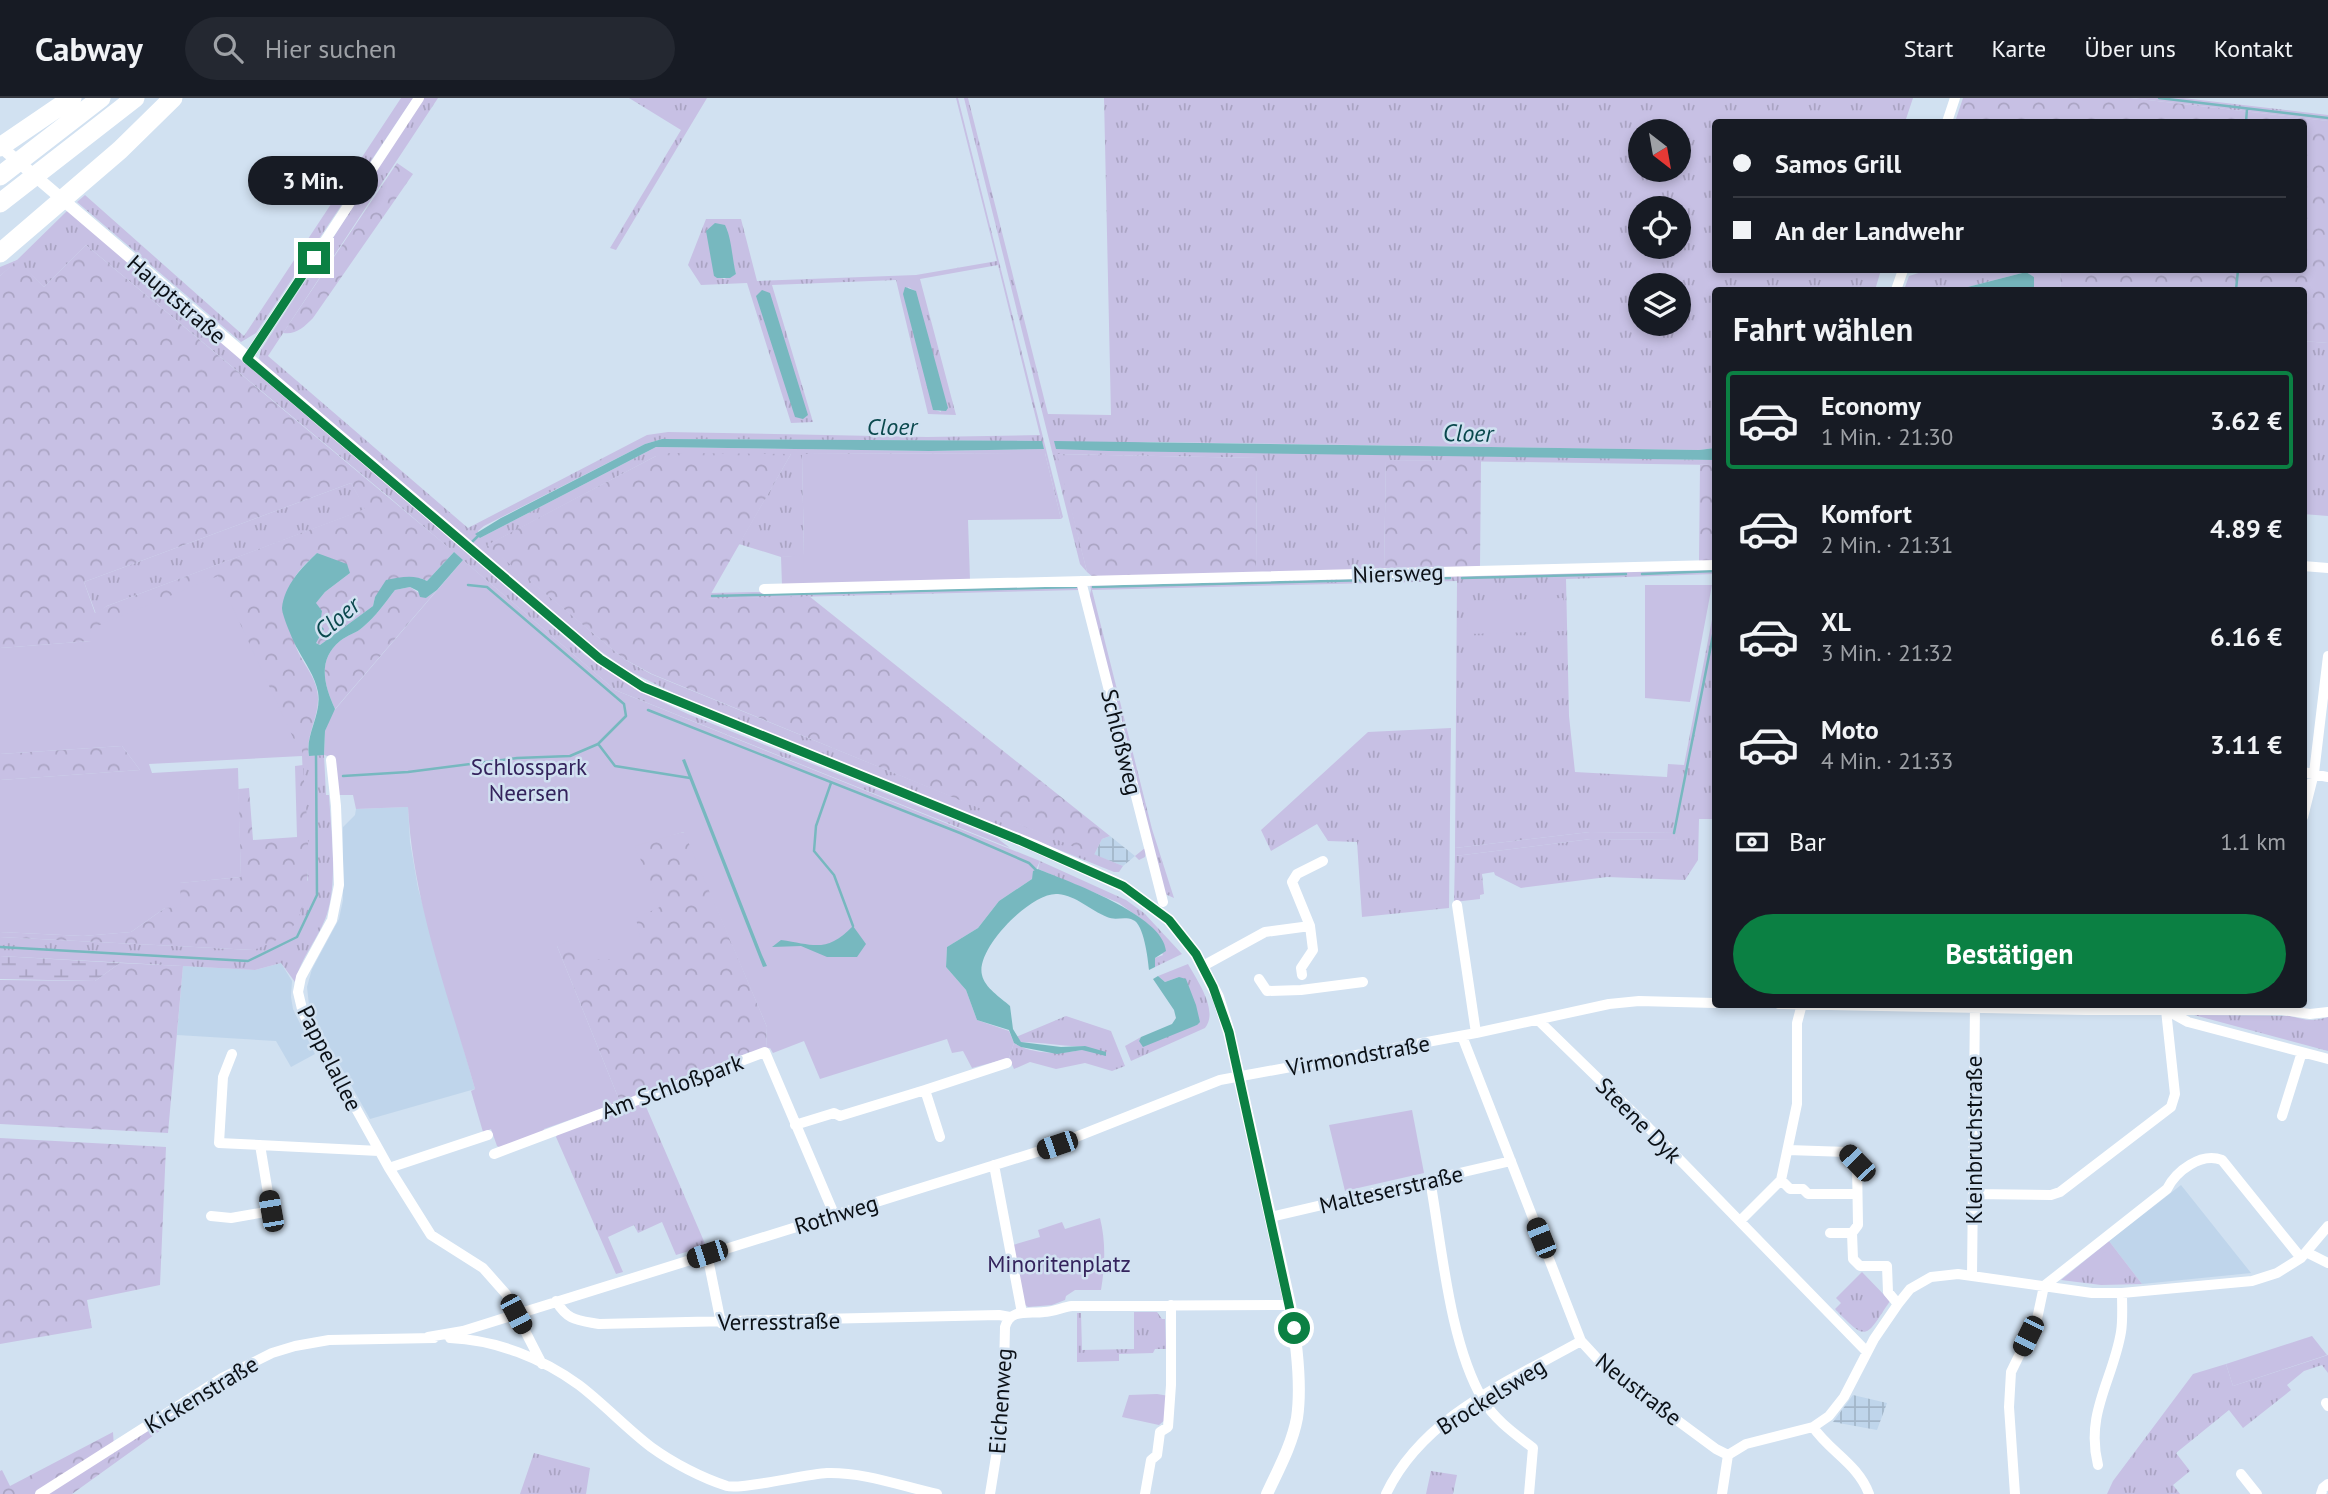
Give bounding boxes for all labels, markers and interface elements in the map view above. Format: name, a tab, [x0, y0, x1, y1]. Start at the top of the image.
search box	[185, 17, 675, 80]
text: Cabway	[35, 27, 143, 70]
icon: search	[209, 29, 247, 67]
text: Hier suchen	[265, 32, 397, 65]
text: Start	[1904, 33, 1953, 64]
text: Karte	[1991, 33, 2046, 64]
text: Über uns	[2084, 33, 2176, 64]
text: Kontakt	[2214, 33, 2293, 64]
north arrow	[1628, 119, 1690, 182]
map controls	[1628, 119, 1691, 336]
text: Samos Grill	[1775, 147, 1901, 180]
callout: 3 Min.	[249, 156, 379, 206]
text: 3 Min.	[282, 166, 344, 195]
button: locate	[1628, 196, 1691, 259]
text: An der Landwehr	[1775, 214, 1964, 247]
route end	[298, 242, 330, 274]
street label: Hauptstraße	[122, 248, 232, 350]
button: layers	[1628, 273, 1691, 336]
text: Fahrt wählen	[1733, 308, 1913, 350]
icon: car	[1737, 389, 1800, 452]
text: Economy	[1821, 389, 1921, 422]
text: 3.62 €	[2210, 404, 2282, 437]
water label: Cloer	[867, 411, 919, 442]
water label: Cloer	[1443, 417, 1496, 449]
text: 1 Min. · 21:30	[1821, 422, 1953, 451]
icon: car	[1737, 497, 1800, 560]
text: Komfort	[1821, 497, 1912, 530]
text: 4.89 €	[2210, 512, 2282, 545]
text: 2 Min. · 21:31	[1821, 530, 1953, 559]
street label: Niersweg	[1352, 557, 1444, 589]
water label: Cloer	[308, 589, 368, 646]
icon: car	[1737, 605, 1800, 668]
text: XL	[1821, 605, 1851, 638]
text: 6.16 €	[2210, 620, 2282, 653]
text: 3 Min. · 21:32	[1821, 638, 1953, 667]
street label: Schloßweg	[1095, 686, 1149, 798]
icon: car	[1737, 713, 1800, 776]
text: Moto	[1821, 713, 1879, 746]
text: 3.11 €	[2210, 728, 2282, 761]
text: 4 Min. · 21:33	[1821, 746, 1953, 775]
park label: Schlosspark Neersen	[471, 752, 587, 807]
icon: cash	[1733, 823, 1771, 861]
text: Bar	[1789, 825, 1826, 858]
text: 1.1 km	[2220, 827, 2286, 856]
button: Bestätigen	[1733, 914, 2286, 994]
street label: Pappelallee	[291, 1000, 369, 1116]
street label: Virmondstraße	[1283, 1028, 1432, 1082]
street label: Am Schloßpark	[597, 1047, 747, 1125]
street label: Kleinbruchstraße	[1959, 1056, 1988, 1224]
street label: Steene Dyk	[1590, 1071, 1688, 1169]
car	[1034, 1128, 1081, 1162]
car	[1835, 1141, 1880, 1185]
street label: Malteserstraße	[1316, 1158, 1466, 1220]
car	[258, 1188, 285, 1234]
street label: Rothweg	[791, 1188, 881, 1240]
car	[1524, 1215, 1559, 1261]
car	[684, 1238, 731, 1270]
park label: Minoritenplatz	[987, 1249, 1131, 1278]
car	[497, 1291, 536, 1337]
street label: Verresstraße	[717, 1305, 840, 1337]
route start	[1278, 1312, 1310, 1344]
car	[2010, 1313, 2047, 1359]
street label: Neustraße	[1590, 1346, 1688, 1432]
street label: Eichenweg	[982, 1347, 1018, 1455]
street label: Kickenstraße	[139, 1349, 263, 1439]
street label: Brockelsweg	[1431, 1351, 1551, 1441]

